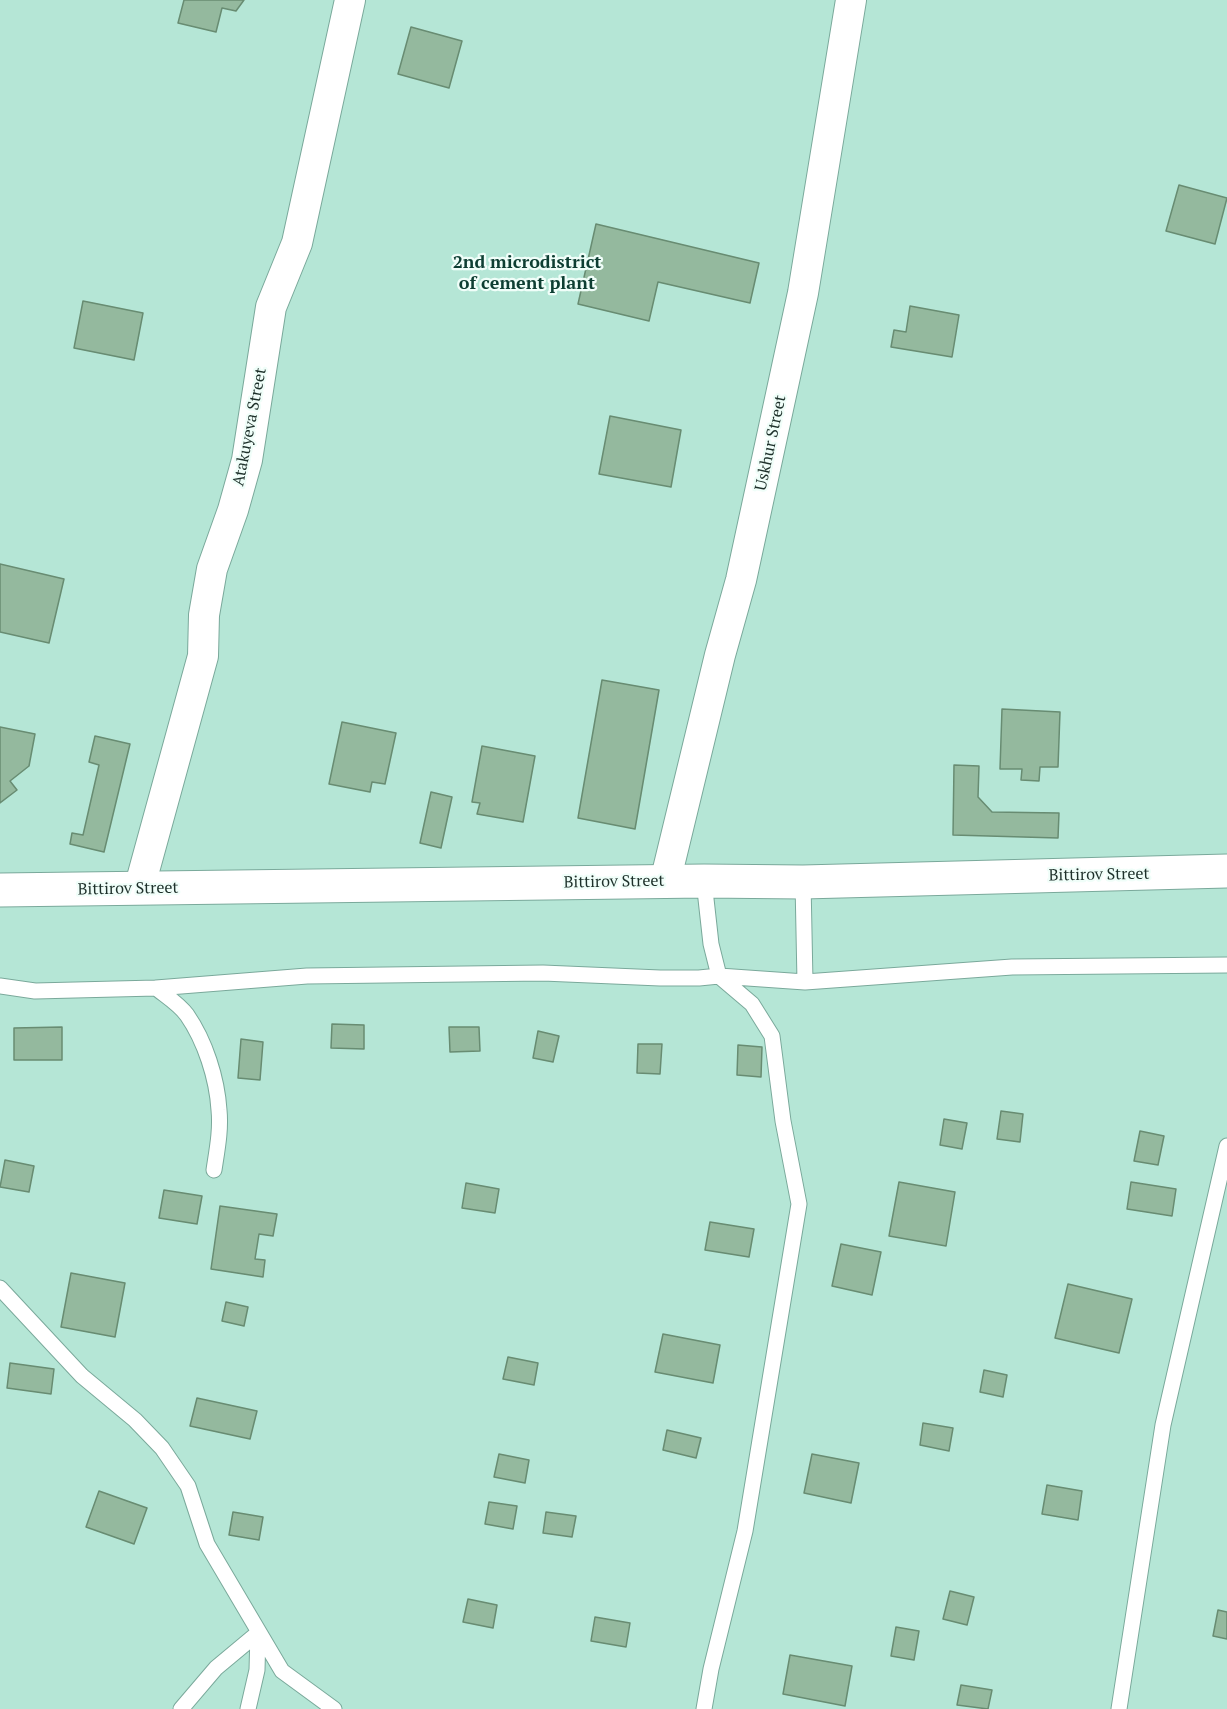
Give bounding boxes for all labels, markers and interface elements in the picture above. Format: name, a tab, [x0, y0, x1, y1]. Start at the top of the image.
district label: 2nd microdistrict of сement plant	[453, 252, 601, 294]
street label: Atakuyeva Street	[229, 366, 271, 488]
street label: Uskhur Street	[752, 393, 790, 493]
street label: Bittirov Street	[1048, 865, 1150, 885]
street label: Bittirov Street	[563, 872, 665, 892]
street label: Bittirov Street	[77, 879, 179, 899]

